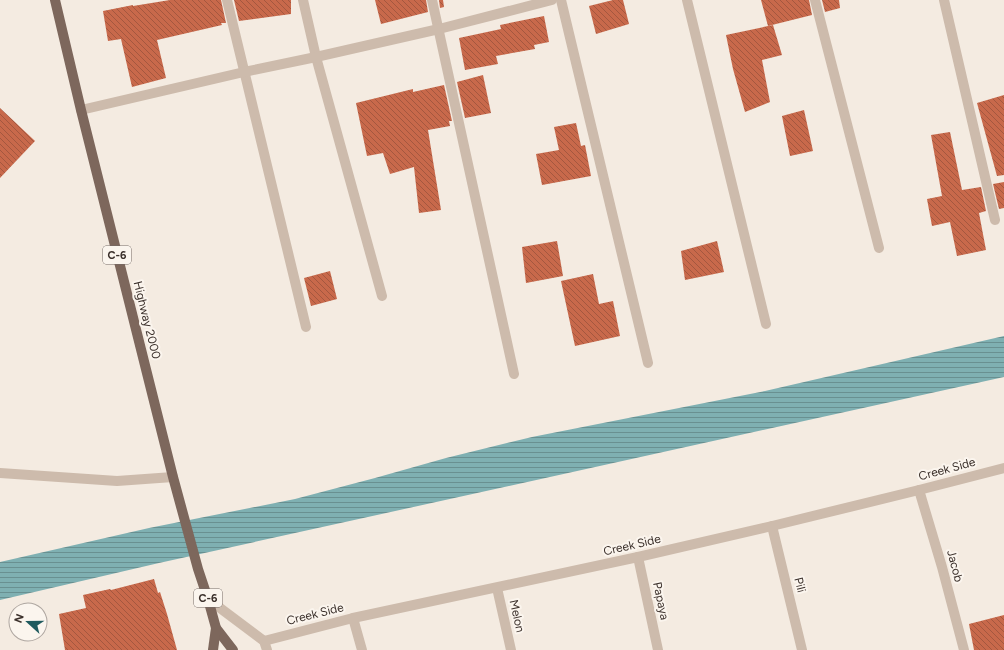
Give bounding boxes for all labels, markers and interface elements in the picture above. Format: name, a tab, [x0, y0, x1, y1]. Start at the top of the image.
road number: C-6	[103, 246, 131, 264]
street label: Highway 2000	[131, 280, 164, 361]
street label: Creek Side	[917, 455, 977, 483]
street label: Creek Side	[602, 532, 662, 558]
street label: Jacob	[944, 548, 966, 584]
street label: Pili	[791, 576, 809, 594]
street label: Papaya	[650, 581, 672, 621]
road number: C-6	[194, 589, 222, 607]
street label: Melon	[506, 598, 528, 634]
street label: Creek Side	[285, 600, 345, 628]
north arrow	[8, 602, 48, 642]
text: N	[12, 612, 27, 625]

